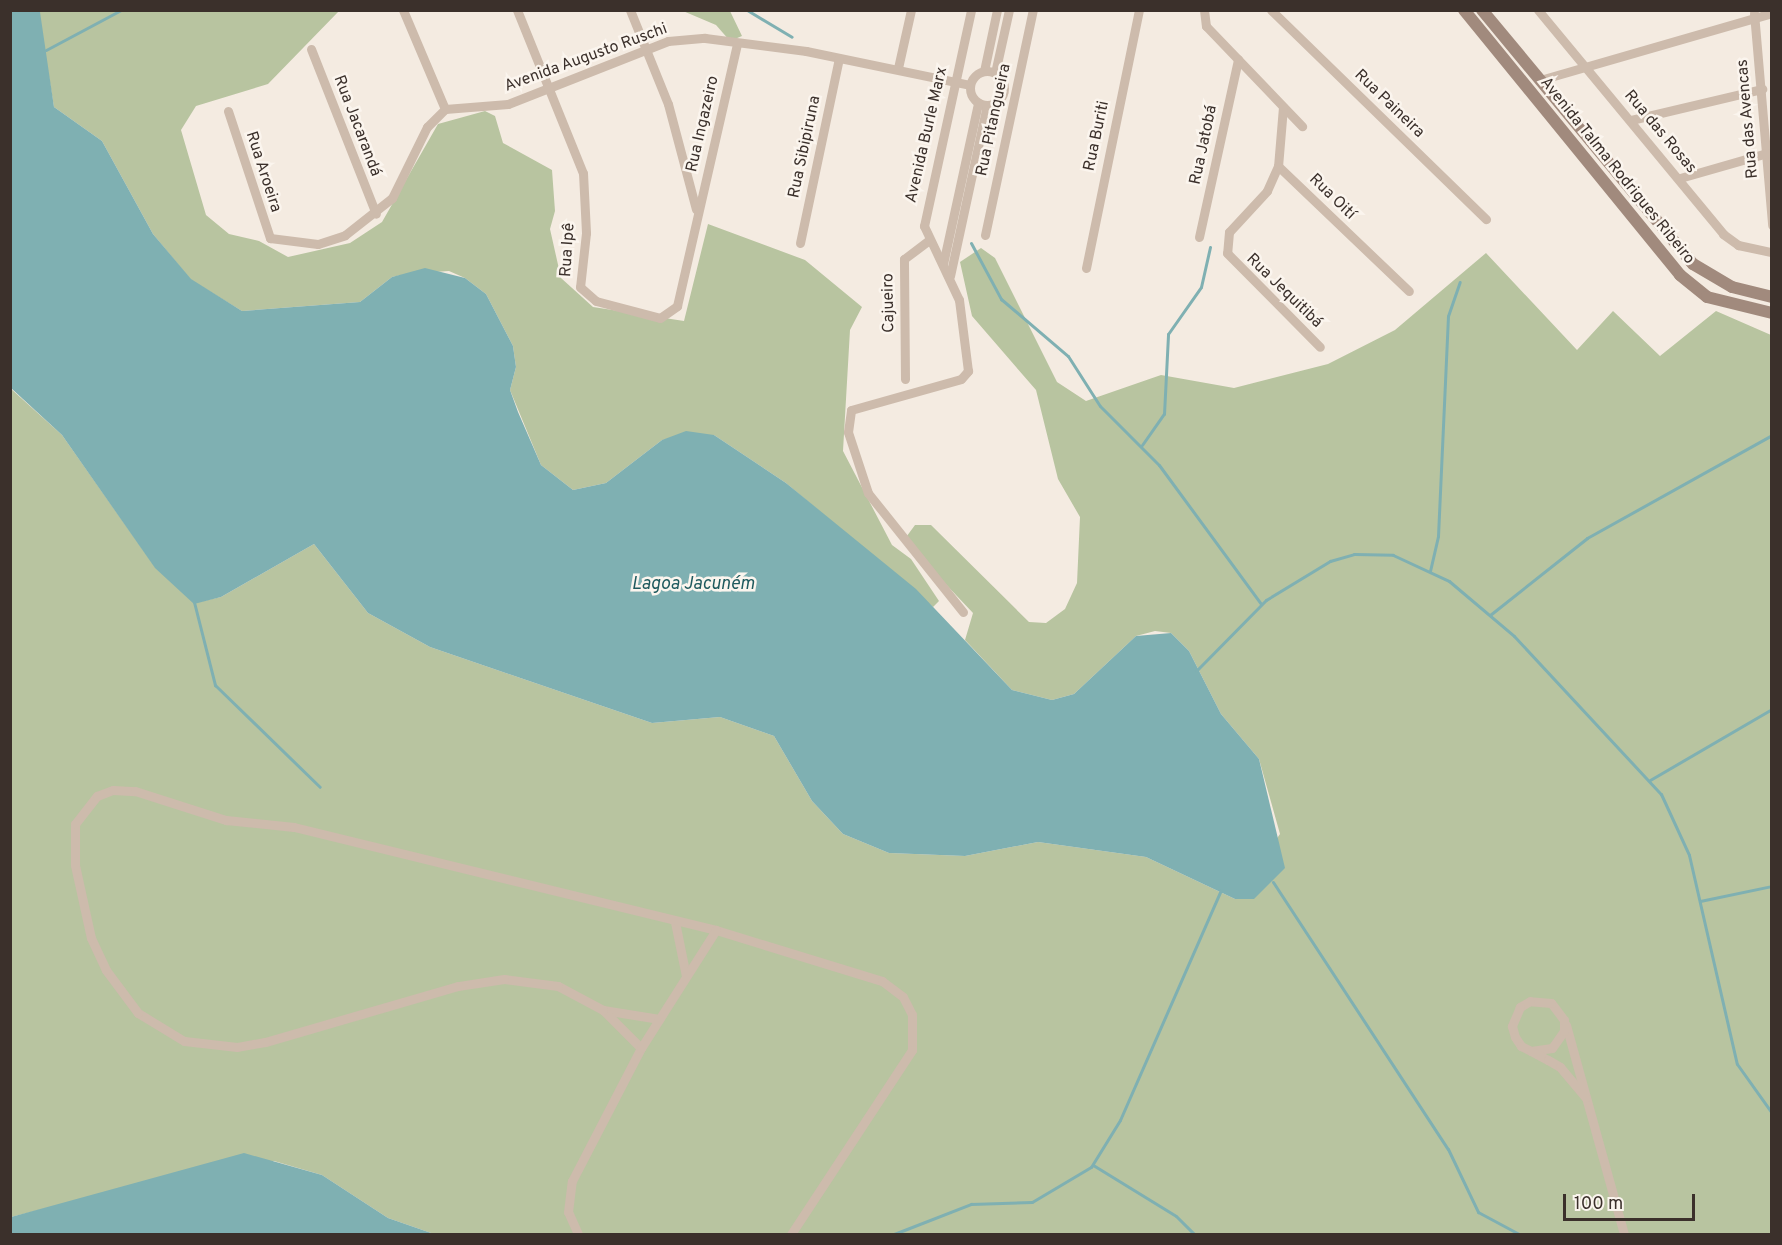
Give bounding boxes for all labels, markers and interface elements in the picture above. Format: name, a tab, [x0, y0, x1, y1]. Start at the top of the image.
street label: Avenida Augusto Ruschi	[502, 19, 670, 97]
street label: Rua das Avencas	[1733, 58, 1763, 180]
street label: Rua Pitangueira	[973, 62, 1015, 178]
street label: Avenida Burle Marx	[902, 65, 952, 205]
street label: Rua Paineira	[1350, 66, 1428, 142]
street label: Rua Jacarandá	[329, 73, 385, 179]
street label: Avenida Talma Rodrigues Ribeiro	[1535, 73, 1699, 269]
street label: Rua Ingazeiro	[683, 74, 723, 174]
street label: Rua das Rosas	[1620, 87, 1700, 177]
street label: Rua Sibipiruna	[785, 94, 825, 200]
street label: Rua Buriti	[1080, 99, 1114, 173]
street label: Rua Jatobá	[1186, 103, 1222, 187]
street label: Rua Aroeira	[241, 129, 285, 215]
street label: Rua Oití	[1305, 170, 1359, 224]
street label: Rua Ipê	[557, 222, 579, 278]
street label: Rua Jequitibá	[1242, 250, 1326, 332]
street label: Cajueiro	[879, 273, 899, 333]
water label: Lagoa Jacuném	[632, 574, 754, 596]
scale bar	[1566, 1182, 1698, 1220]
text: 100 m	[1574, 1193, 1623, 1216]

